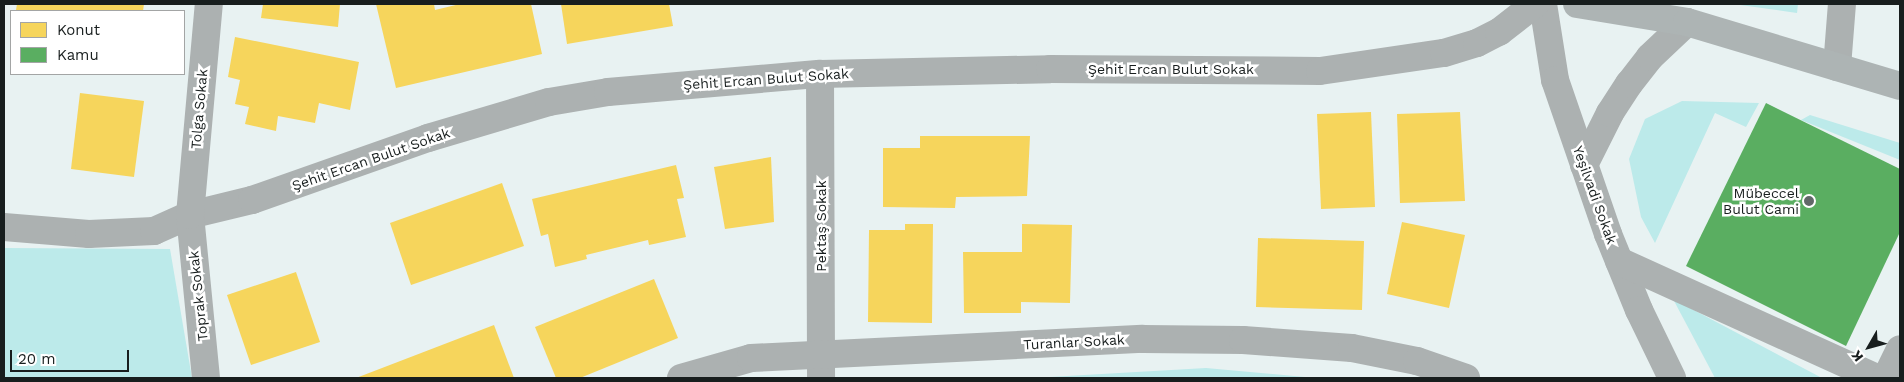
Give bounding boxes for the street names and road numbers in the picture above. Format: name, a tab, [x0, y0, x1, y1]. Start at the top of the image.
street label: Şehit Ercan Bulut Sokak	[1088, 61, 1254, 77]
street label: Şehit Ercan Bulut Sokak	[683, 65, 849, 93]
street label: Tolga Sokak	[187, 68, 211, 150]
street label: Şehit Ercan Bulut Sokak	[290, 124, 452, 194]
street label: Yeşilvadi Sokak	[1569, 143, 1621, 247]
street label: Pektaş Sokak	[813, 180, 829, 272]
street label: Toprak Sokak	[185, 250, 211, 342]
street label: Turanlar Sokak	[1023, 331, 1125, 353]

